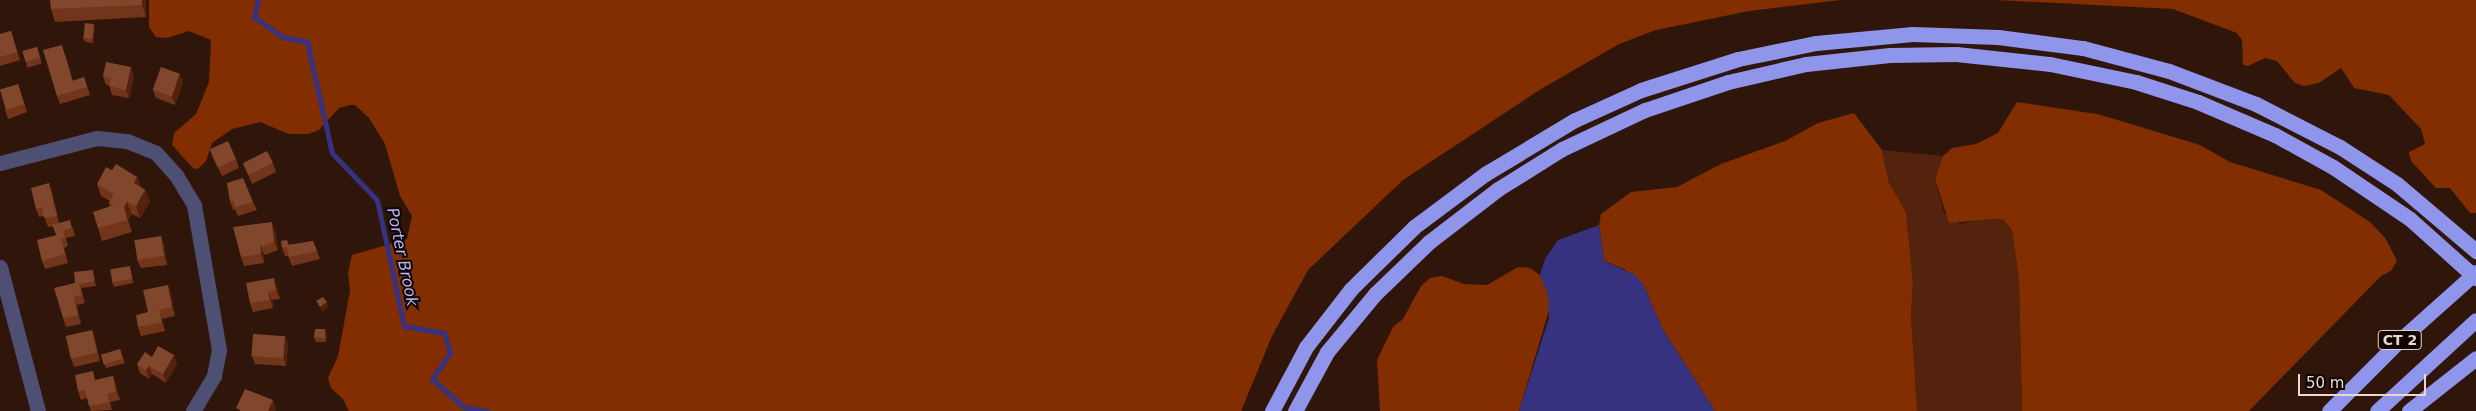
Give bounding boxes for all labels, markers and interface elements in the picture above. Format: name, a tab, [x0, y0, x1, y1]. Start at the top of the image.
water label: Porter Brook	[382, 206, 422, 308]
road number: CT 2	[2378, 328, 2422, 352]
scale bar	[2301, 364, 2428, 396]
text: 50 m	[2306, 374, 2344, 392]

